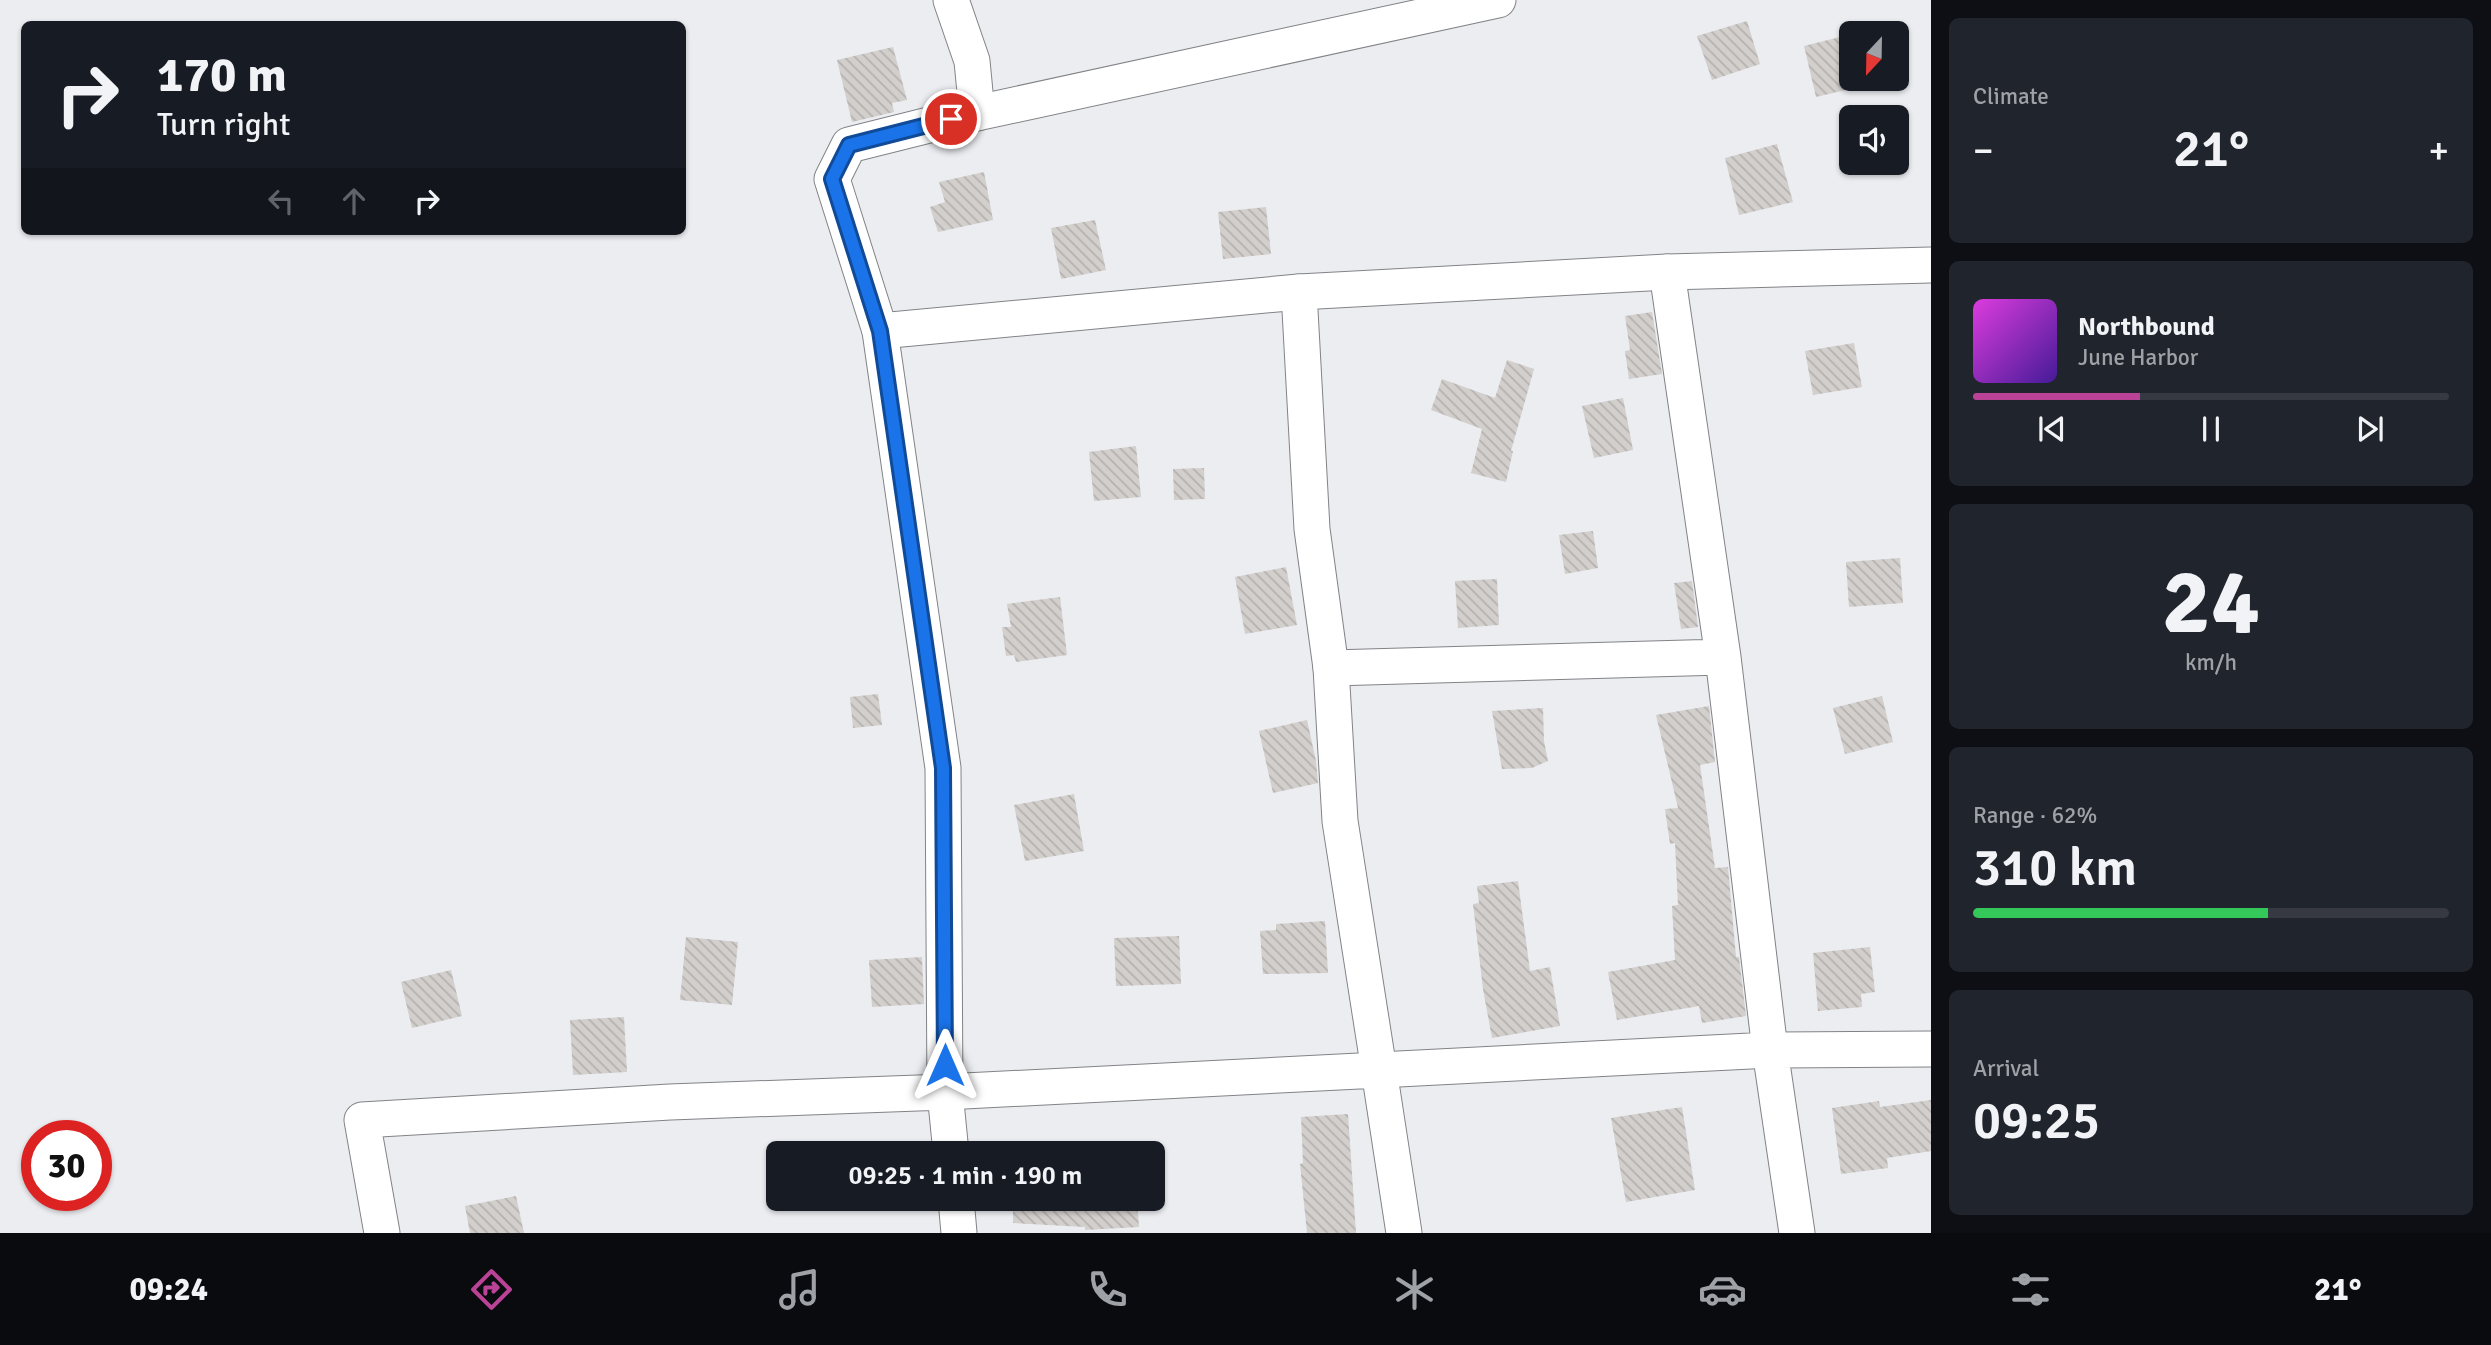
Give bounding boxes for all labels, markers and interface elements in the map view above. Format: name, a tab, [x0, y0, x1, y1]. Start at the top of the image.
north arrow	[1839, 21, 1909, 91]
map controls	[1839, 21, 1909, 175]
text: 170 m	[157, 45, 287, 105]
icon: right	[42, 49, 133, 140]
text: Climate	[1973, 82, 2049, 111]
pin	[921, 89, 981, 149]
icon: arrive	[932, 100, 970, 138]
text: Turn right	[157, 105, 290, 144]
button: sound	[1839, 105, 1909, 175]
text: 21°	[2173, 117, 2249, 181]
text: −	[1973, 127, 1994, 174]
text: +	[2428, 127, 2449, 174]
icon: left	[262, 182, 300, 220]
icon: ahead	[335, 182, 373, 220]
icon: right	[408, 182, 446, 220]
text: Northbound	[2078, 311, 2215, 343]
text: June Harbor	[2078, 343, 2198, 372]
icon: previous	[2033, 410, 2071, 448]
icon: pause	[2192, 410, 2230, 448]
icon: next	[2351, 410, 2389, 448]
text: 24	[2162, 546, 2260, 659]
text: km/h	[2185, 648, 2237, 677]
text: Range · 62%	[1973, 801, 2097, 830]
text: 310 km	[1973, 836, 2137, 900]
position arrow	[908, 1028, 982, 1102]
text: Arrival	[1973, 1054, 2039, 1083]
text: 09:25	[1973, 1089, 2100, 1153]
speed limit sign: 30	[21, 1120, 112, 1211]
text: 09:25 · 1 min · 190 m	[849, 1160, 1082, 1192]
icon: directions	[467, 1265, 516, 1314]
icon: music	[775, 1265, 824, 1314]
icon: phone	[1083, 1265, 1132, 1314]
icon: climate	[1390, 1265, 1439, 1314]
icon: car	[1698, 1265, 1747, 1314]
icon: filters	[2006, 1265, 2055, 1314]
text: 09:24	[129, 1270, 208, 1309]
text: 21°	[2314, 1270, 2361, 1309]

